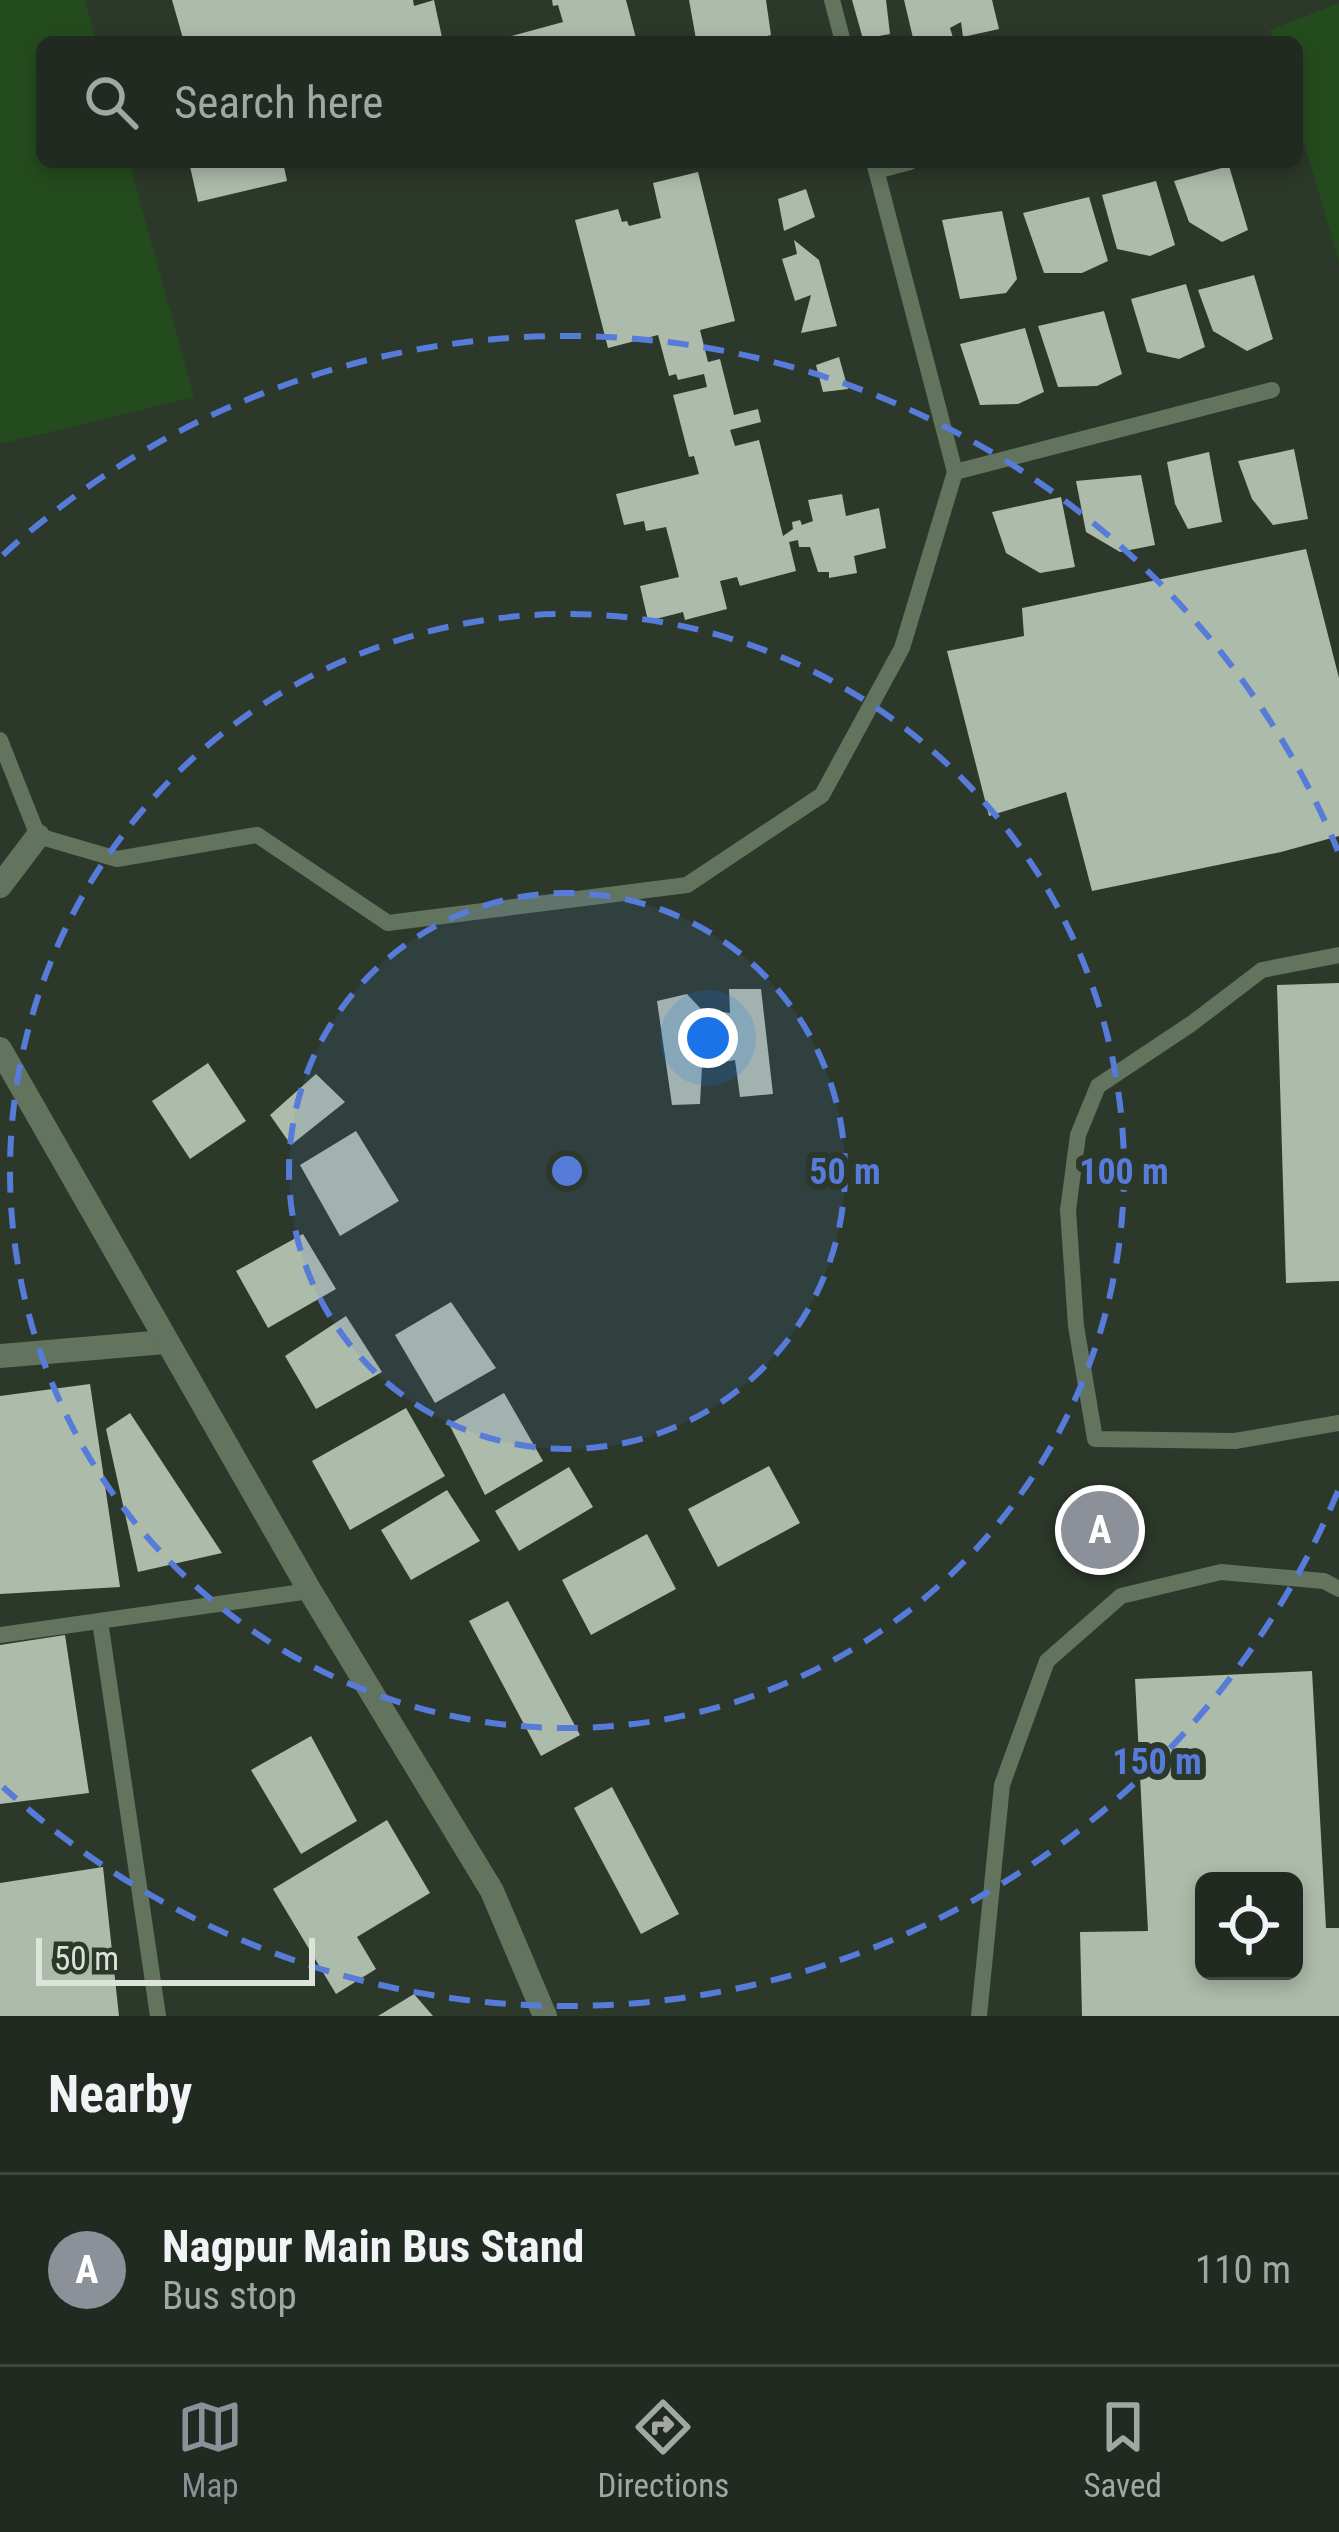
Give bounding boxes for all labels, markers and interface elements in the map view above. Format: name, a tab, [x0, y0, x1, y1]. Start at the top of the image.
search box	[36, 36, 1303, 168]
icon: search	[78, 69, 144, 135]
text: Search here	[174, 76, 383, 129]
your location	[678, 1008, 738, 1068]
centre of rings	[546, 1150, 588, 1192]
text: 50 m	[809, 1151, 881, 1193]
text: 100 m	[1079, 1151, 1169, 1193]
pin: A	[1061, 1485, 1139, 1575]
text: 150 m	[1112, 1741, 1202, 1783]
map controls	[1195, 1872, 1303, 1980]
button: locate	[1195, 1872, 1303, 1980]
scale bar	[36, 1932, 315, 1985]
text: 50 m	[54, 1939, 119, 1978]
text: Nearby	[48, 2065, 192, 2124]
text: Nagpur Main Bus Stand	[162, 2220, 584, 2273]
text: A	[75, 2247, 99, 2293]
text: 110 m	[1195, 2247, 1291, 2293]
text: Bus stop	[162, 2273, 297, 2319]
tab: Map	[177, 2394, 243, 2505]
tab: Directions	[597, 2394, 729, 2505]
tab: Saved	[1083, 2394, 1162, 2505]

